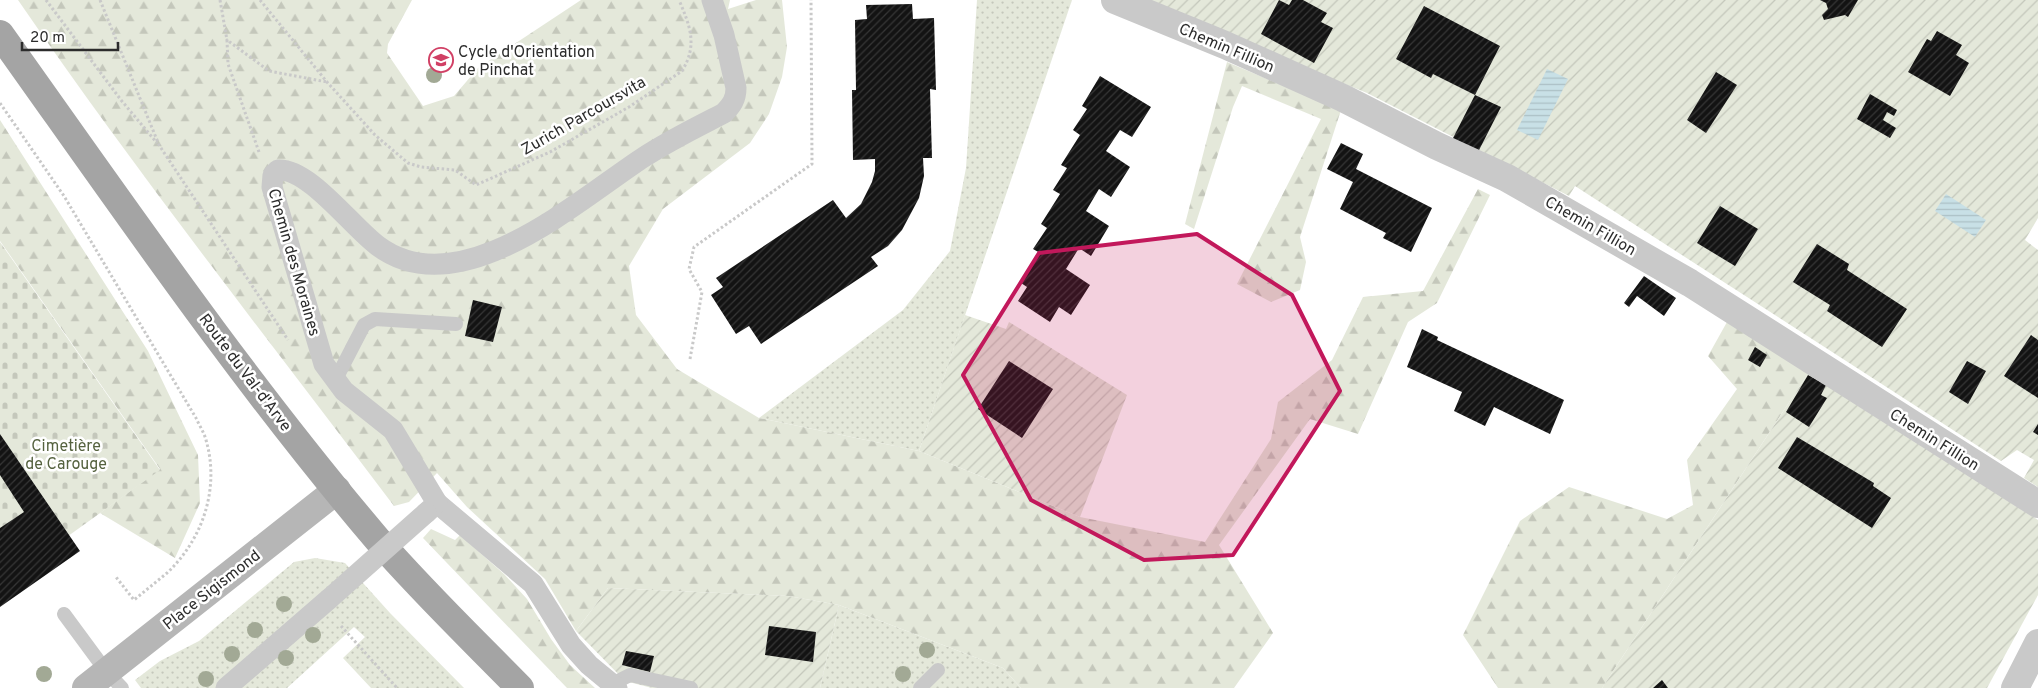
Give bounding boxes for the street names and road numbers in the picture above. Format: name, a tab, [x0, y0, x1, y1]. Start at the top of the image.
street label: Chemin Fillion	[1175, 20, 1277, 78]
street label: Zurich Parcoursvita	[518, 73, 650, 161]
street label: Chemin des Moraines	[262, 186, 324, 339]
street label: Chemin Fillion	[1541, 193, 1639, 261]
street label: Route du Val-d'Arve	[194, 310, 295, 436]
street label: Chemin Fillion	[1885, 405, 1983, 476]
street label: Place Sigismond	[159, 546, 265, 635]

